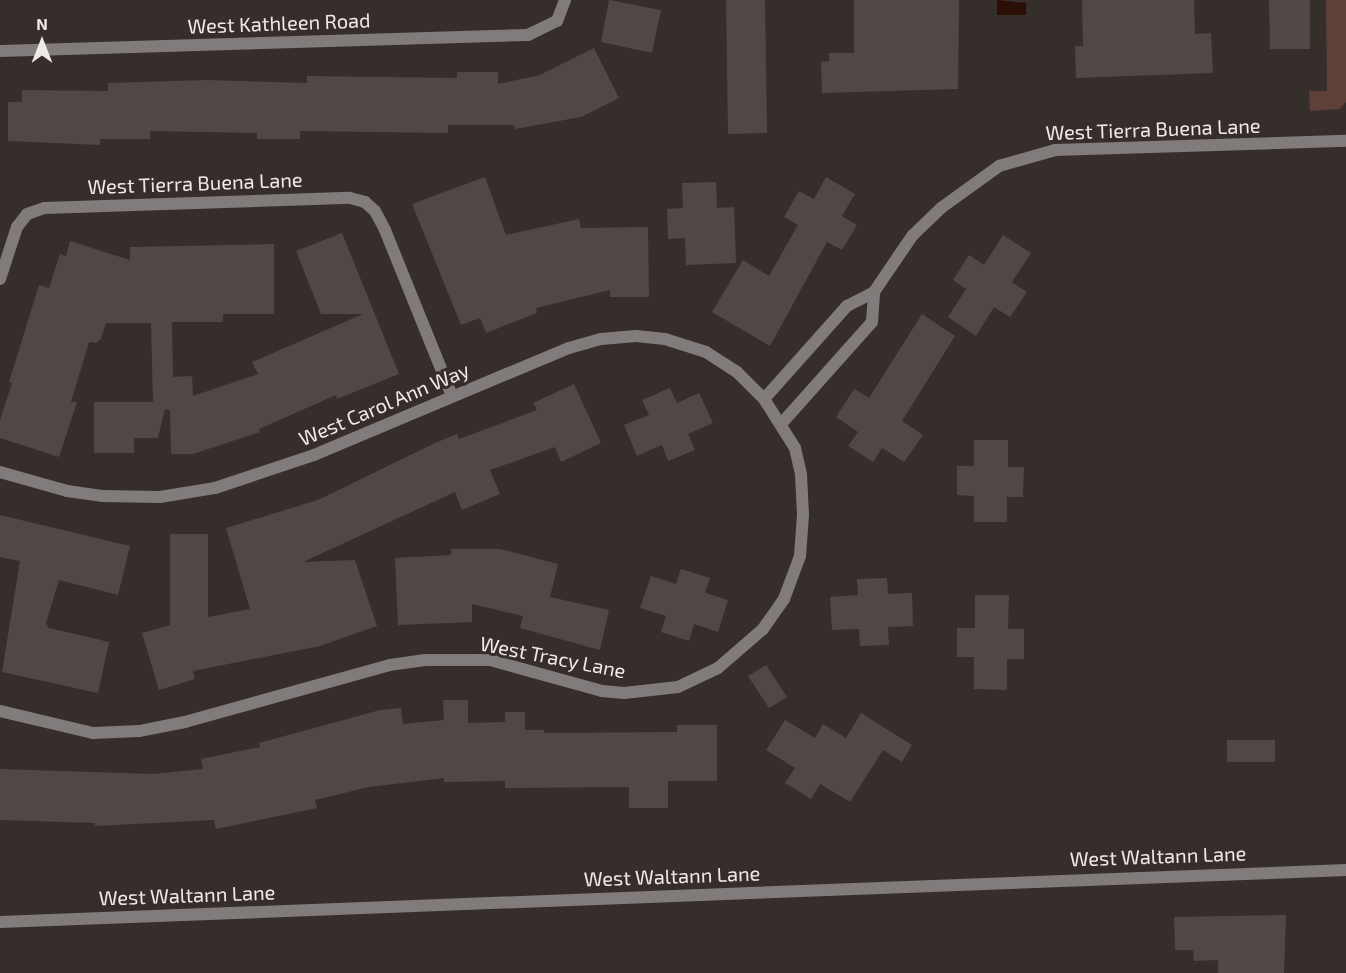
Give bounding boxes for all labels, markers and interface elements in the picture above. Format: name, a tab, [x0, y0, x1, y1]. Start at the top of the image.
street label: West Kathleen Road	[187, 8, 371, 38]
north arrow	[12, 12, 72, 72]
text: N	[36, 14, 48, 33]
street label: West Tierra Buena Lane	[1045, 113, 1261, 145]
street label: West Tierra Buena Lane	[87, 167, 303, 199]
street label: West Carol Ann Way	[295, 357, 473, 451]
street label: West Tracy Lane	[478, 631, 628, 683]
street label: West Waltann Lane	[1069, 841, 1247, 871]
street label: West Waltann Lane	[583, 861, 761, 891]
street label: West Waltann Lane	[98, 880, 276, 910]

